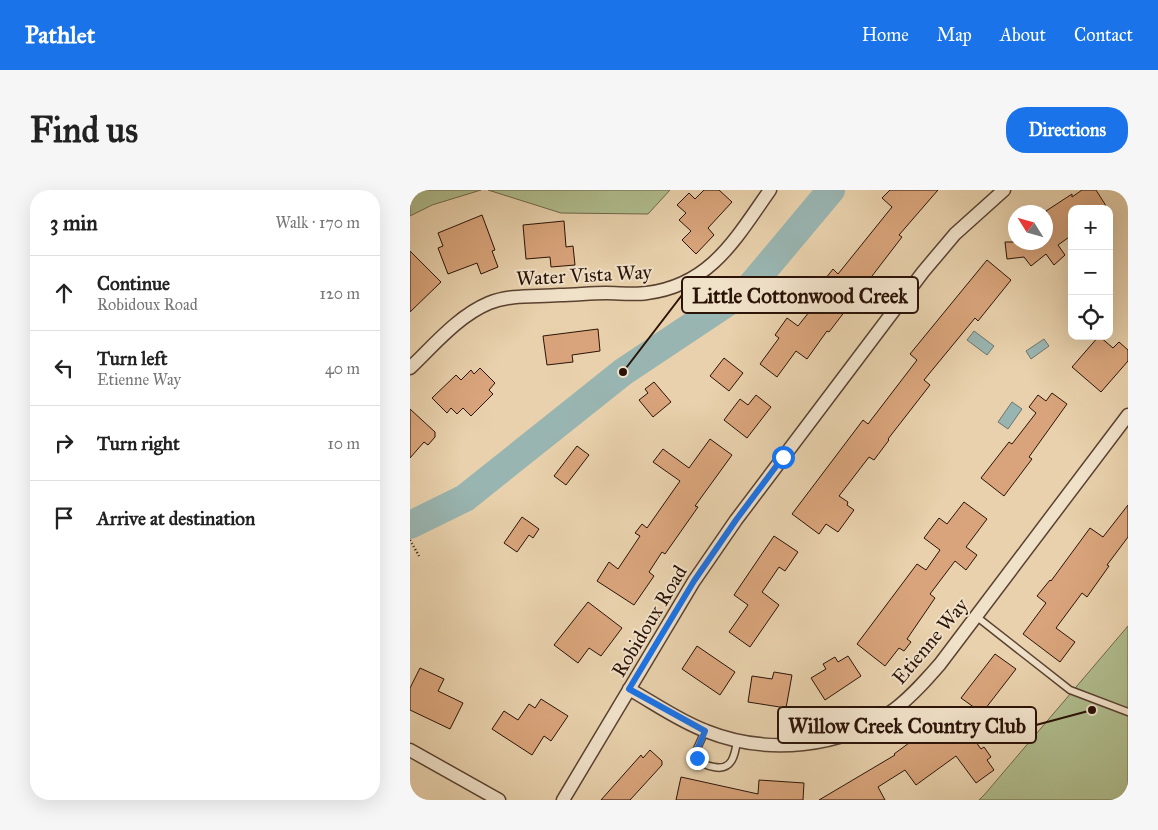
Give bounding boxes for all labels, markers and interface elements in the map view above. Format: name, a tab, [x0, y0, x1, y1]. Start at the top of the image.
text: Pathlet	[25, 20, 95, 50]
text: Home	[862, 24, 909, 46]
text: Map	[937, 24, 972, 46]
text: About	[1000, 24, 1046, 46]
text: Contact	[1074, 24, 1133, 46]
button: Directions	[1006, 107, 1128, 153]
text: Find us	[30, 109, 138, 152]
north arrow	[1008, 205, 1053, 250]
map controls	[1068, 205, 1113, 340]
button: +	[1068, 205, 1113, 250]
text: 3 min	[50, 210, 98, 236]
text: Walk · 170 m	[276, 213, 360, 232]
button: −	[1068, 250, 1113, 295]
street label: Water Vista Way	[516, 259, 653, 291]
text: Continue	[97, 272, 170, 295]
callout: Little Cottonwood Creek	[682, 277, 918, 313]
icon: ahead	[50, 279, 78, 307]
text: Little Cottonwood Creek	[692, 283, 909, 309]
text: 120 m	[320, 284, 360, 303]
text: Robidoux Road	[97, 295, 198, 314]
button: locate	[1068, 295, 1113, 340]
text: Turn left	[97, 347, 167, 370]
icon: left	[50, 354, 78, 382]
text: 40 m	[325, 359, 360, 378]
text: Etienne Way	[97, 370, 181, 389]
icon: right	[50, 429, 78, 457]
text: Turn right	[97, 432, 180, 455]
text: 10 m	[328, 434, 360, 453]
route start	[772, 446, 795, 469]
icon: arrive	[50, 504, 78, 532]
text: Arrive at destination	[97, 507, 255, 530]
street label: Robidoux Road	[606, 561, 692, 681]
street label: Etienne Way	[887, 593, 973, 689]
callout: Willow Creek Country Club	[778, 707, 1036, 743]
text: Willow Creek Country Club	[788, 713, 1026, 739]
route end	[686, 747, 709, 770]

